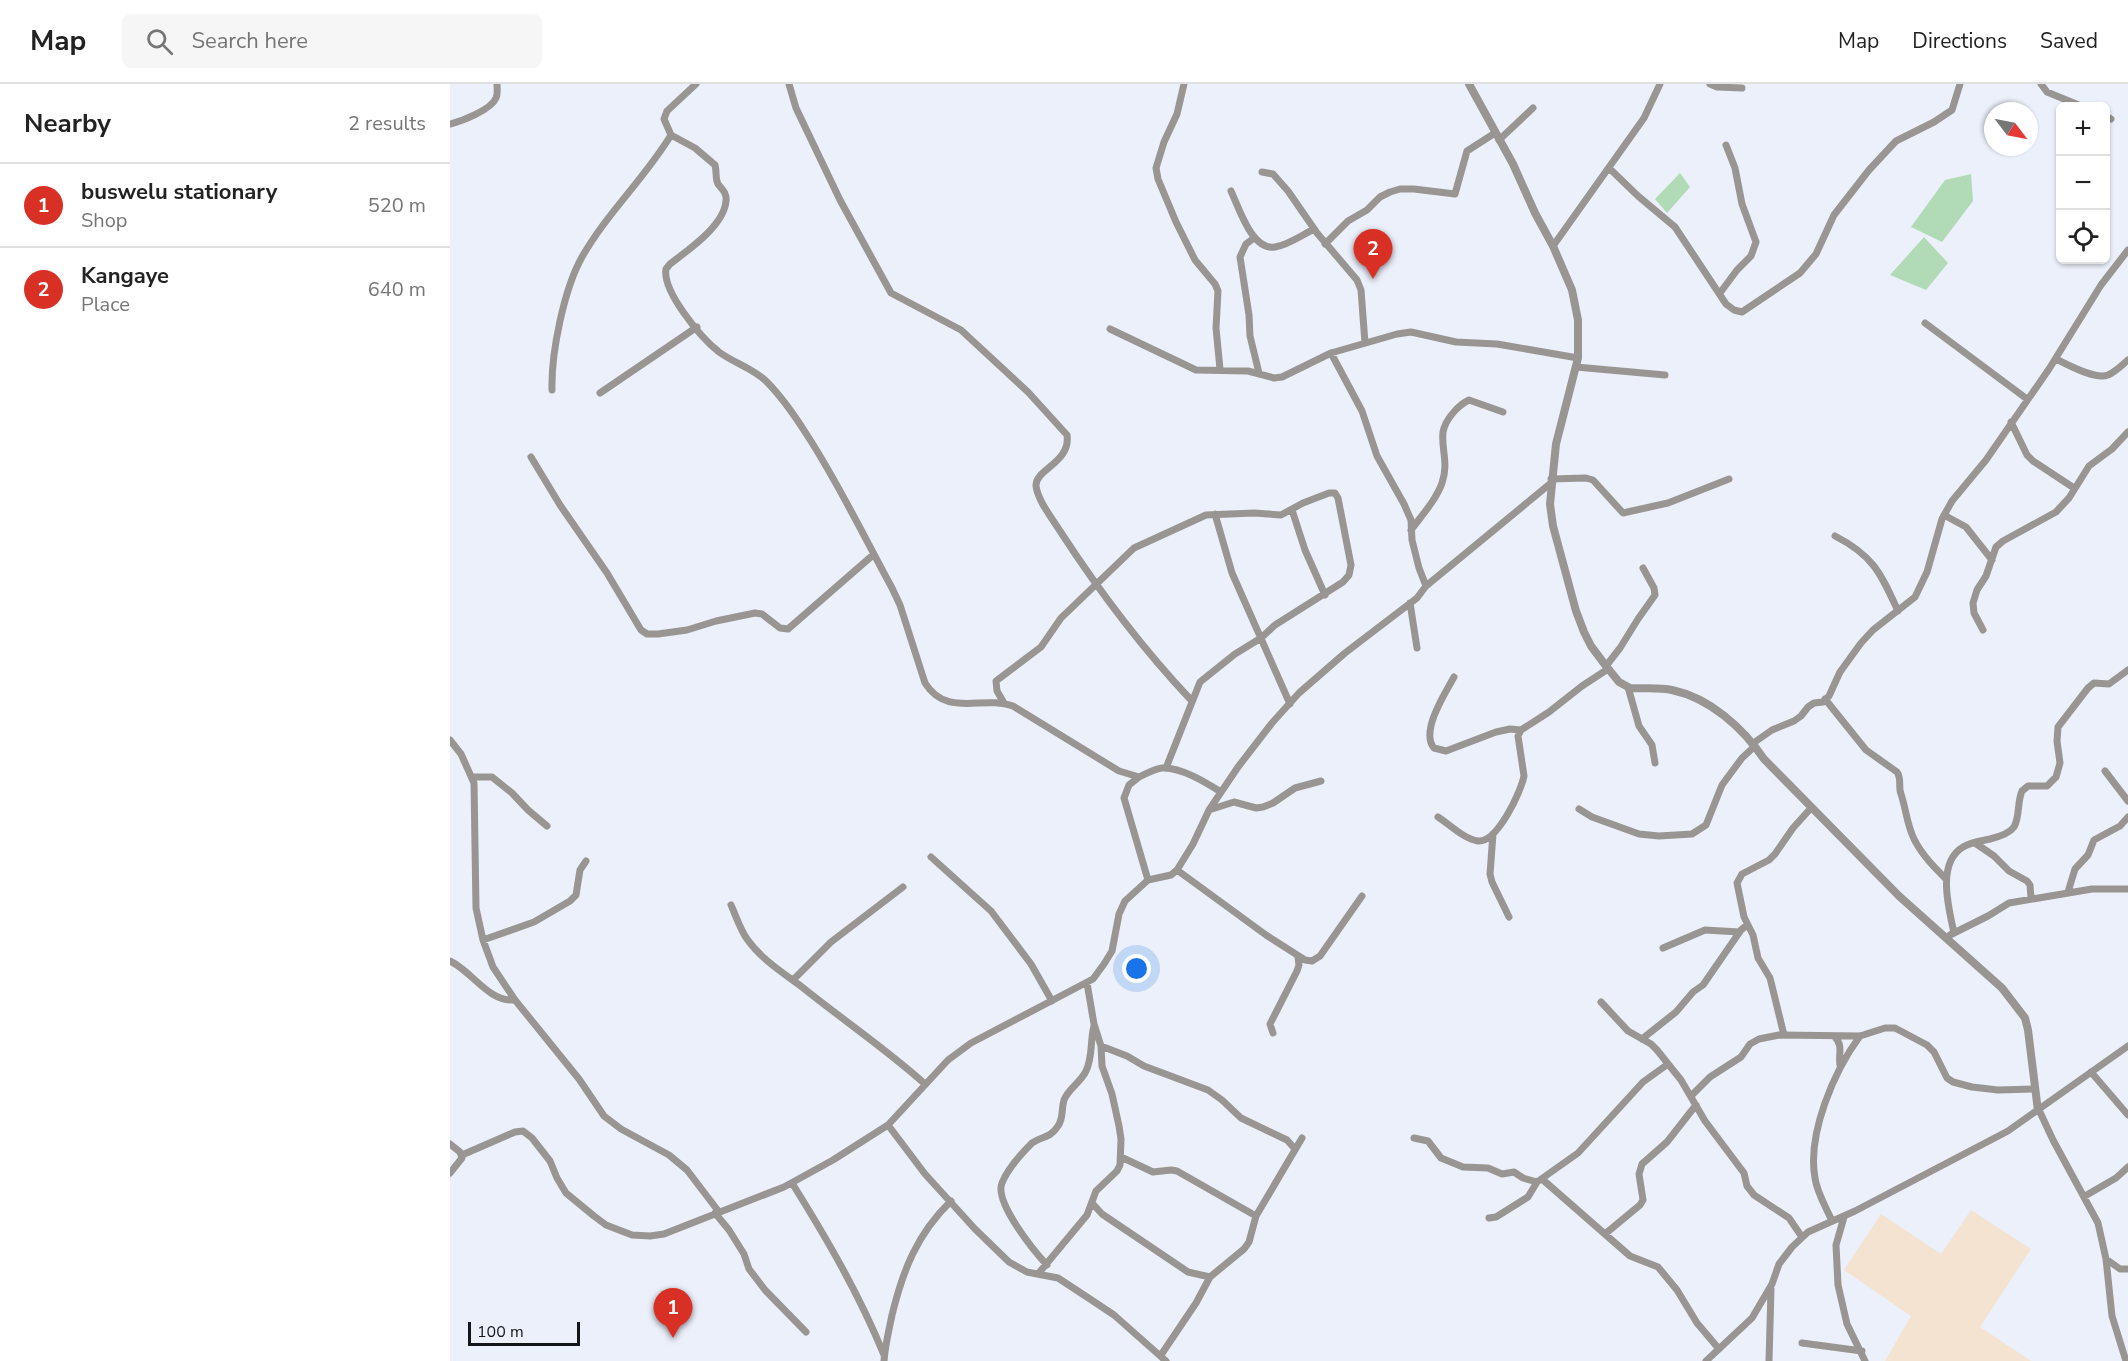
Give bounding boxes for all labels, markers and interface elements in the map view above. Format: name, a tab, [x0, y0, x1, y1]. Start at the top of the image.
search box	[122, 14, 542, 68]
text: Map	[30, 22, 86, 60]
icon: search	[143, 25, 176, 58]
text: Search here	[191, 26, 308, 56]
text: Map	[1838, 27, 1879, 55]
text: Directions	[1912, 27, 2007, 55]
text: Saved	[2040, 27, 2098, 55]
north arrow	[1984, 102, 2038, 156]
map controls	[2056, 102, 2110, 264]
button: +	[2056, 102, 2110, 156]
text: Nearby	[24, 106, 111, 141]
text: 2 results	[348, 110, 426, 137]
button: −	[2056, 156, 2110, 210]
text: buswelu stationary	[81, 177, 277, 207]
text: 1	[38, 192, 50, 219]
text: 520 m	[368, 192, 426, 219]
text: Shop	[81, 207, 127, 234]
button: locate	[2056, 210, 2110, 264]
pin: 2	[1354, 230, 1392, 279]
text: Kangaye	[81, 261, 169, 291]
text: 2	[38, 276, 50, 303]
text: 640 m	[368, 276, 426, 303]
text: Place	[81, 291, 130, 318]
your location	[1122, 954, 1151, 983]
pin: 1	[654, 1288, 692, 1338]
scale bar	[468, 1319, 580, 1346]
text: 100 m	[477, 1321, 524, 1343]

